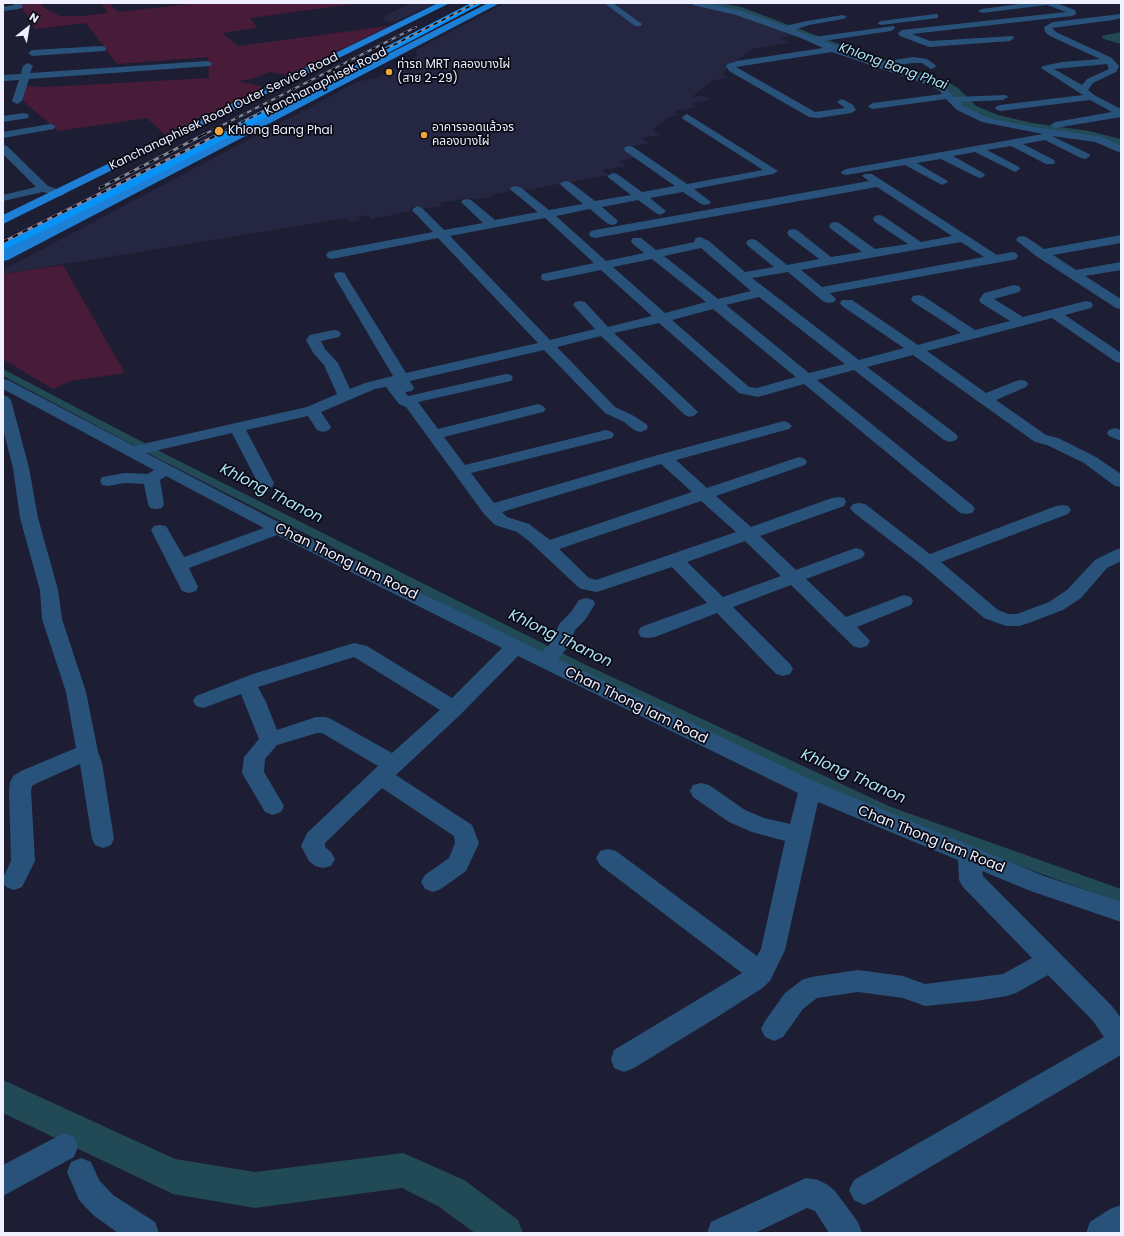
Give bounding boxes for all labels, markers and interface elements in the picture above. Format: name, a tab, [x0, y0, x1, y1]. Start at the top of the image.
north arrow	[8, 8, 48, 48]
text: N	[27, 9, 42, 27]
water label: Khlong Bang Phai	[837, 40, 949, 94]
street label: Kanchanaphisek Road	[263, 45, 389, 119]
street label: Kanchanaphisek Road Outer Service Road	[107, 50, 341, 174]
place label: ท่ารถ MRT คลองบางไผ่ (สาย 2-29)	[397, 58, 510, 86]
marker: ท่ารถ MRT คลองบางไผ่ (สาย 2-29)	[384, 67, 394, 77]
place label: อาคารจอดแล้วจร คลองบางไผ่	[432, 121, 514, 149]
place label: Khlong Bang Phai	[228, 124, 333, 138]
marker: Khlong Bang Phai	[213, 125, 225, 137]
marker: อาคารจอดแล้วจร คลองบางไผ่	[419, 130, 429, 140]
water label: Khlong Thanon	[217, 460, 325, 528]
street label: Chan Thong Iam Road	[272, 520, 420, 604]
water label: Khlong Thanon	[505, 606, 615, 672]
street label: Chan Thong Iam Road	[562, 664, 710, 748]
water label: Khlong Thanon	[798, 746, 908, 808]
street label: Chan Thong Iam Road	[855, 803, 1007, 877]

